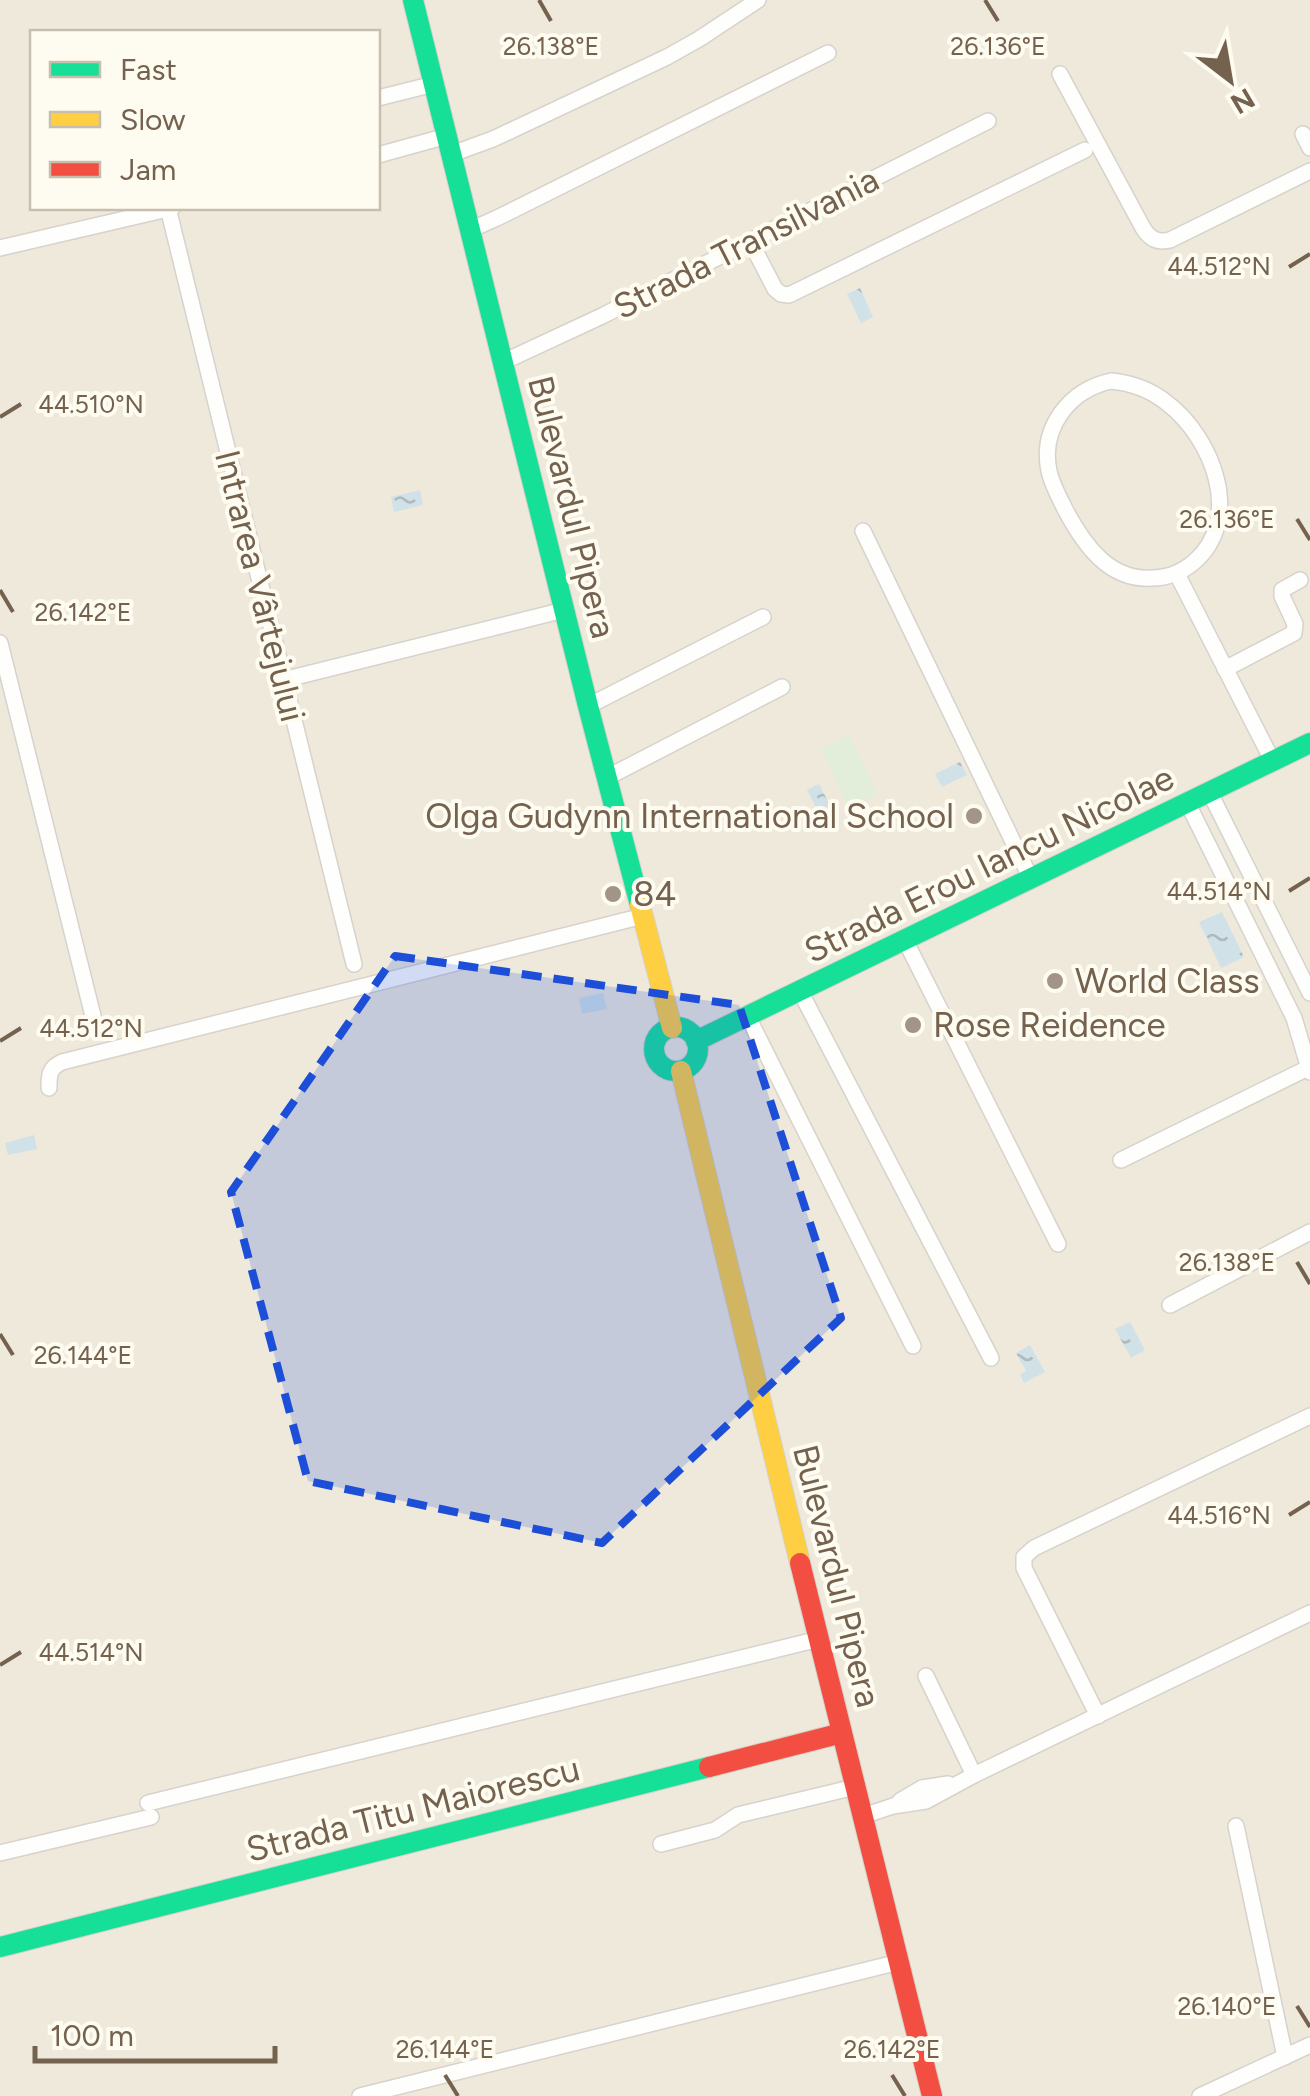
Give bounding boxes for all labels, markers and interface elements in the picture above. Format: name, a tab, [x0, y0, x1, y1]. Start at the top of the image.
legend	[30, 30, 380, 210]
north arrow	[1180, 30, 1280, 130]
text: 26.138°E	[503, 31, 599, 61]
text: 26.136°E	[950, 31, 1046, 61]
text: Fast	[120, 51, 177, 88]
text: N	[1225, 81, 1261, 122]
text: Slow	[120, 101, 186, 138]
text: Jam	[120, 151, 176, 188]
street label: Strada Transilvania	[607, 158, 885, 328]
text: 44.512°N	[1167, 251, 1271, 281]
street label: Bulevardul Pipera	[519, 371, 625, 643]
text: 44.510°N	[38, 389, 144, 419]
street label: Intrarea Vârtejului	[206, 446, 314, 726]
text: 26.136°E	[1179, 504, 1275, 534]
text: 26.142°E	[34, 597, 132, 627]
street label: Strada Erou Iancu Nicolae	[798, 756, 1180, 972]
place label: Olga Gudynn International School	[425, 795, 954, 837]
marker: Olga Gudynn International School	[963, 805, 985, 827]
place label: 84	[633, 873, 676, 915]
text: 44.514°N	[1166, 876, 1272, 906]
marker: 84	[602, 883, 624, 905]
place label: World Class	[1075, 960, 1260, 1002]
marker: World Class	[1044, 970, 1066, 992]
place label: Rose Reidence	[933, 1004, 1166, 1046]
text: 44.512°N	[39, 1013, 143, 1043]
marker: Rose Reidence	[902, 1014, 924, 1036]
text: 26.138°E	[1179, 1247, 1275, 1277]
text: 26.144°E	[34, 1340, 132, 1370]
street label: Bulevardul Pipera	[784, 1440, 890, 1712]
text: 44.516°N	[1167, 1500, 1271, 1530]
text: 44.514°N	[38, 1637, 144, 1667]
street label: Strada Titu Maiorescu	[242, 1747, 584, 1871]
text: 26.140°E	[1177, 1991, 1277, 2021]
scale bar	[35, 2001, 275, 2063]
text: 100 m	[50, 2017, 134, 2054]
text: 26.144°E	[396, 2034, 494, 2064]
text: 26.142°E	[843, 2034, 941, 2064]

